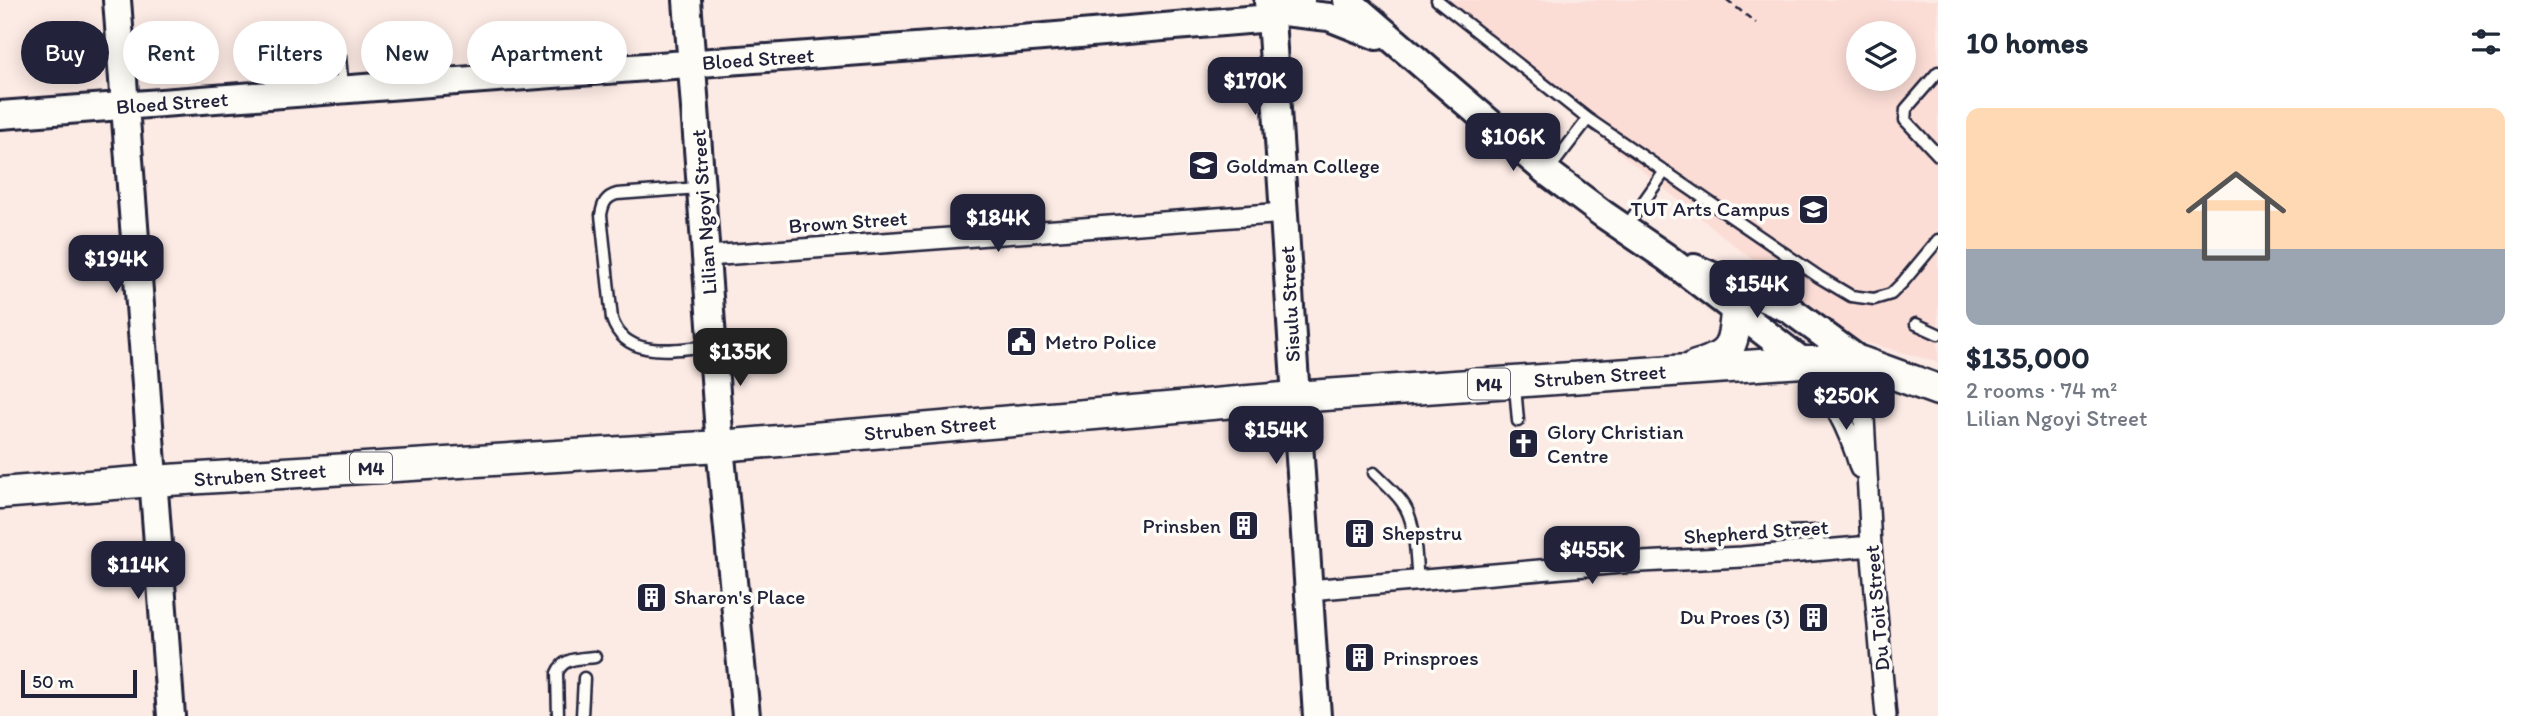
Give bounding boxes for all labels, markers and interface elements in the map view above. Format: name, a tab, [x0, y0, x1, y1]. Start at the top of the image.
chip: Buy	[21, 21, 109, 84]
chip: Rent	[123, 21, 219, 84]
chip: Filters	[233, 21, 347, 84]
chip: New	[361, 21, 453, 84]
chip: Apartment	[467, 21, 627, 84]
map controls	[1846, 21, 1916, 91]
button: layers	[1846, 21, 1916, 91]
icon: filters	[2467, 23, 2505, 61]
text: 10 homes	[1966, 24, 2089, 61]
street label: Bloed Street	[701, 42, 815, 75]
pin: $170K	[1206, 58, 1304, 117]
text: $170K	[1224, 66, 1286, 94]
street label: Bloed Street	[115, 86, 229, 119]
pin: $106K	[1464, 114, 1562, 173]
text: $106K	[1481, 122, 1545, 150]
street label: Lilian Ngoyi Street	[685, 128, 722, 296]
school or university icon: Goldman College	[1186, 149, 1220, 183]
place label: Goldman College	[1226, 153, 1380, 178]
icon: home	[2173, 153, 2299, 279]
school or university icon: TUT Arts Campus	[1796, 192, 1830, 226]
pin: $184K	[949, 194, 1047, 254]
place label: TUT Arts Campus	[1631, 196, 1790, 221]
text: $184K	[966, 203, 1030, 231]
street label: Brown Street	[788, 205, 908, 238]
pin: $194K	[67, 236, 165, 295]
text: $194K	[85, 244, 147, 272]
street label: Sisulu Street	[1274, 245, 1305, 363]
pin: $154K	[1708, 260, 1806, 320]
text: $154K	[1726, 269, 1788, 297]
public building icon: Metro Police	[1005, 325, 1039, 359]
pin: $135K	[691, 328, 789, 388]
place label: Metro Police	[1045, 329, 1157, 354]
text: $135K	[709, 337, 771, 365]
text: $135,000	[1966, 339, 2090, 376]
street label: Struben Street	[1533, 358, 1667, 393]
road number: M4	[1468, 368, 1510, 400]
pin: $250K	[1797, 372, 1895, 432]
text: 2 rooms · 74 m²	[1966, 376, 2118, 404]
text: $250K	[1814, 381, 1878, 409]
text: Lilian Ngoyi Street	[1966, 404, 2148, 432]
pin: $154K	[1227, 406, 1325, 466]
street label: Struben Street	[863, 409, 997, 446]
text: $154K	[1245, 415, 1307, 443]
place label: Glory Christian Centre	[1547, 419, 1684, 468]
church icon: Glory Christian Centre	[1507, 427, 1541, 461]
road number: M4	[350, 453, 392, 484]
street label: Struben Street	[193, 457, 327, 492]
building icon: Prinsben	[1227, 509, 1261, 543]
place label: Prinsben	[1143, 513, 1221, 538]
street label: Shepherd Street	[1683, 514, 1829, 549]
building icon: Shepstru	[1342, 516, 1376, 550]
place label: Shepstru	[1382, 520, 1462, 545]
pin: $455K	[1543, 526, 1641, 586]
text: $455K	[1560, 535, 1624, 563]
pin: $114K	[89, 542, 187, 601]
street label: Du Toit Street	[1859, 544, 1894, 672]
text: $114K	[107, 550, 169, 578]
building icon: Sharon's Place	[634, 580, 668, 614]
place label: Sharon's Place	[674, 584, 805, 609]
building icon: Du Proes (3)	[1796, 600, 1830, 634]
place label: Du Proes (3)	[1679, 604, 1790, 629]
building icon: Prinsproes	[1343, 641, 1377, 675]
place label: Prinsproes	[1383, 645, 1479, 670]
scale bar	[21, 667, 136, 699]
text: 50 m	[32, 670, 74, 693]

